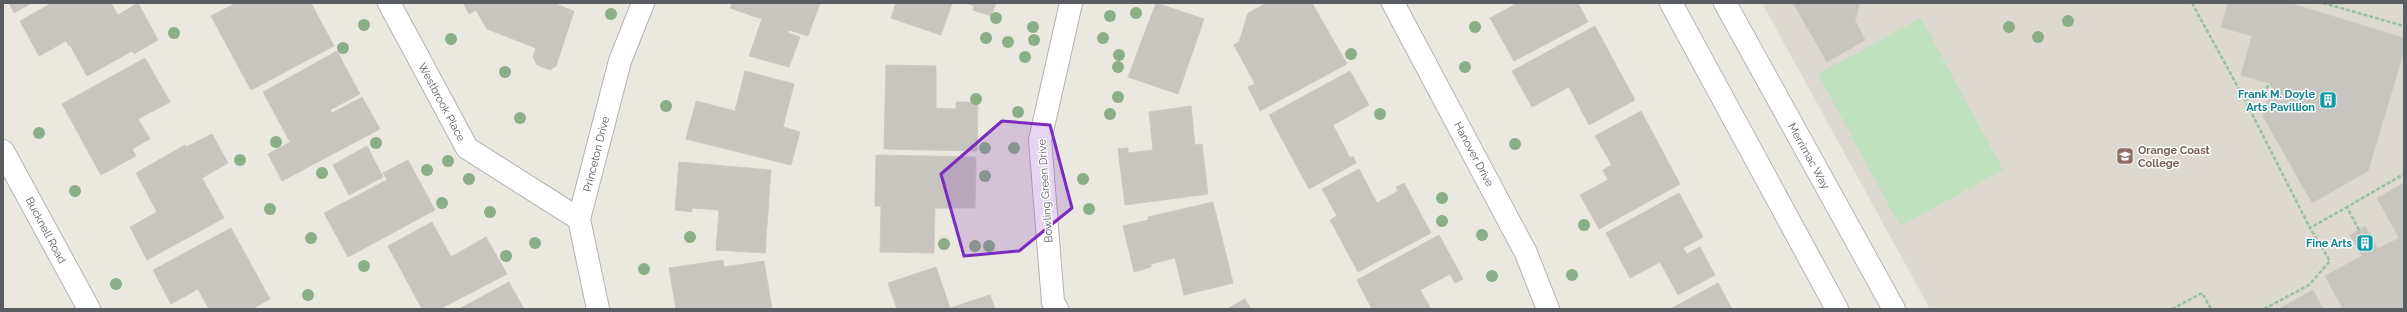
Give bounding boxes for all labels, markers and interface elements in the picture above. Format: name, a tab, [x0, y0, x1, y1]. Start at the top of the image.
street label: Westbrook Place	[415, 61, 468, 144]
place label: Frank M. Doyle Arts Pavillion	[2238, 88, 2315, 114]
building icon: Frank M. Doyle Arts Pavillion	[2318, 90, 2338, 110]
street label: Princeton Drive	[581, 114, 612, 193]
street label: Hanover Drive	[1451, 120, 1496, 189]
street label: Merrimac Way	[1785, 121, 1832, 192]
street label: Bowling Green Drive	[1035, 138, 1056, 243]
place label: Orange Coast College	[2138, 144, 2211, 170]
school or university icon: Orange Coast College	[2115, 146, 2135, 166]
street label: Bucknell Road	[23, 195, 69, 266]
building icon: Fine Arts	[2355, 233, 2375, 253]
place label: Fine Arts	[2306, 237, 2353, 250]

